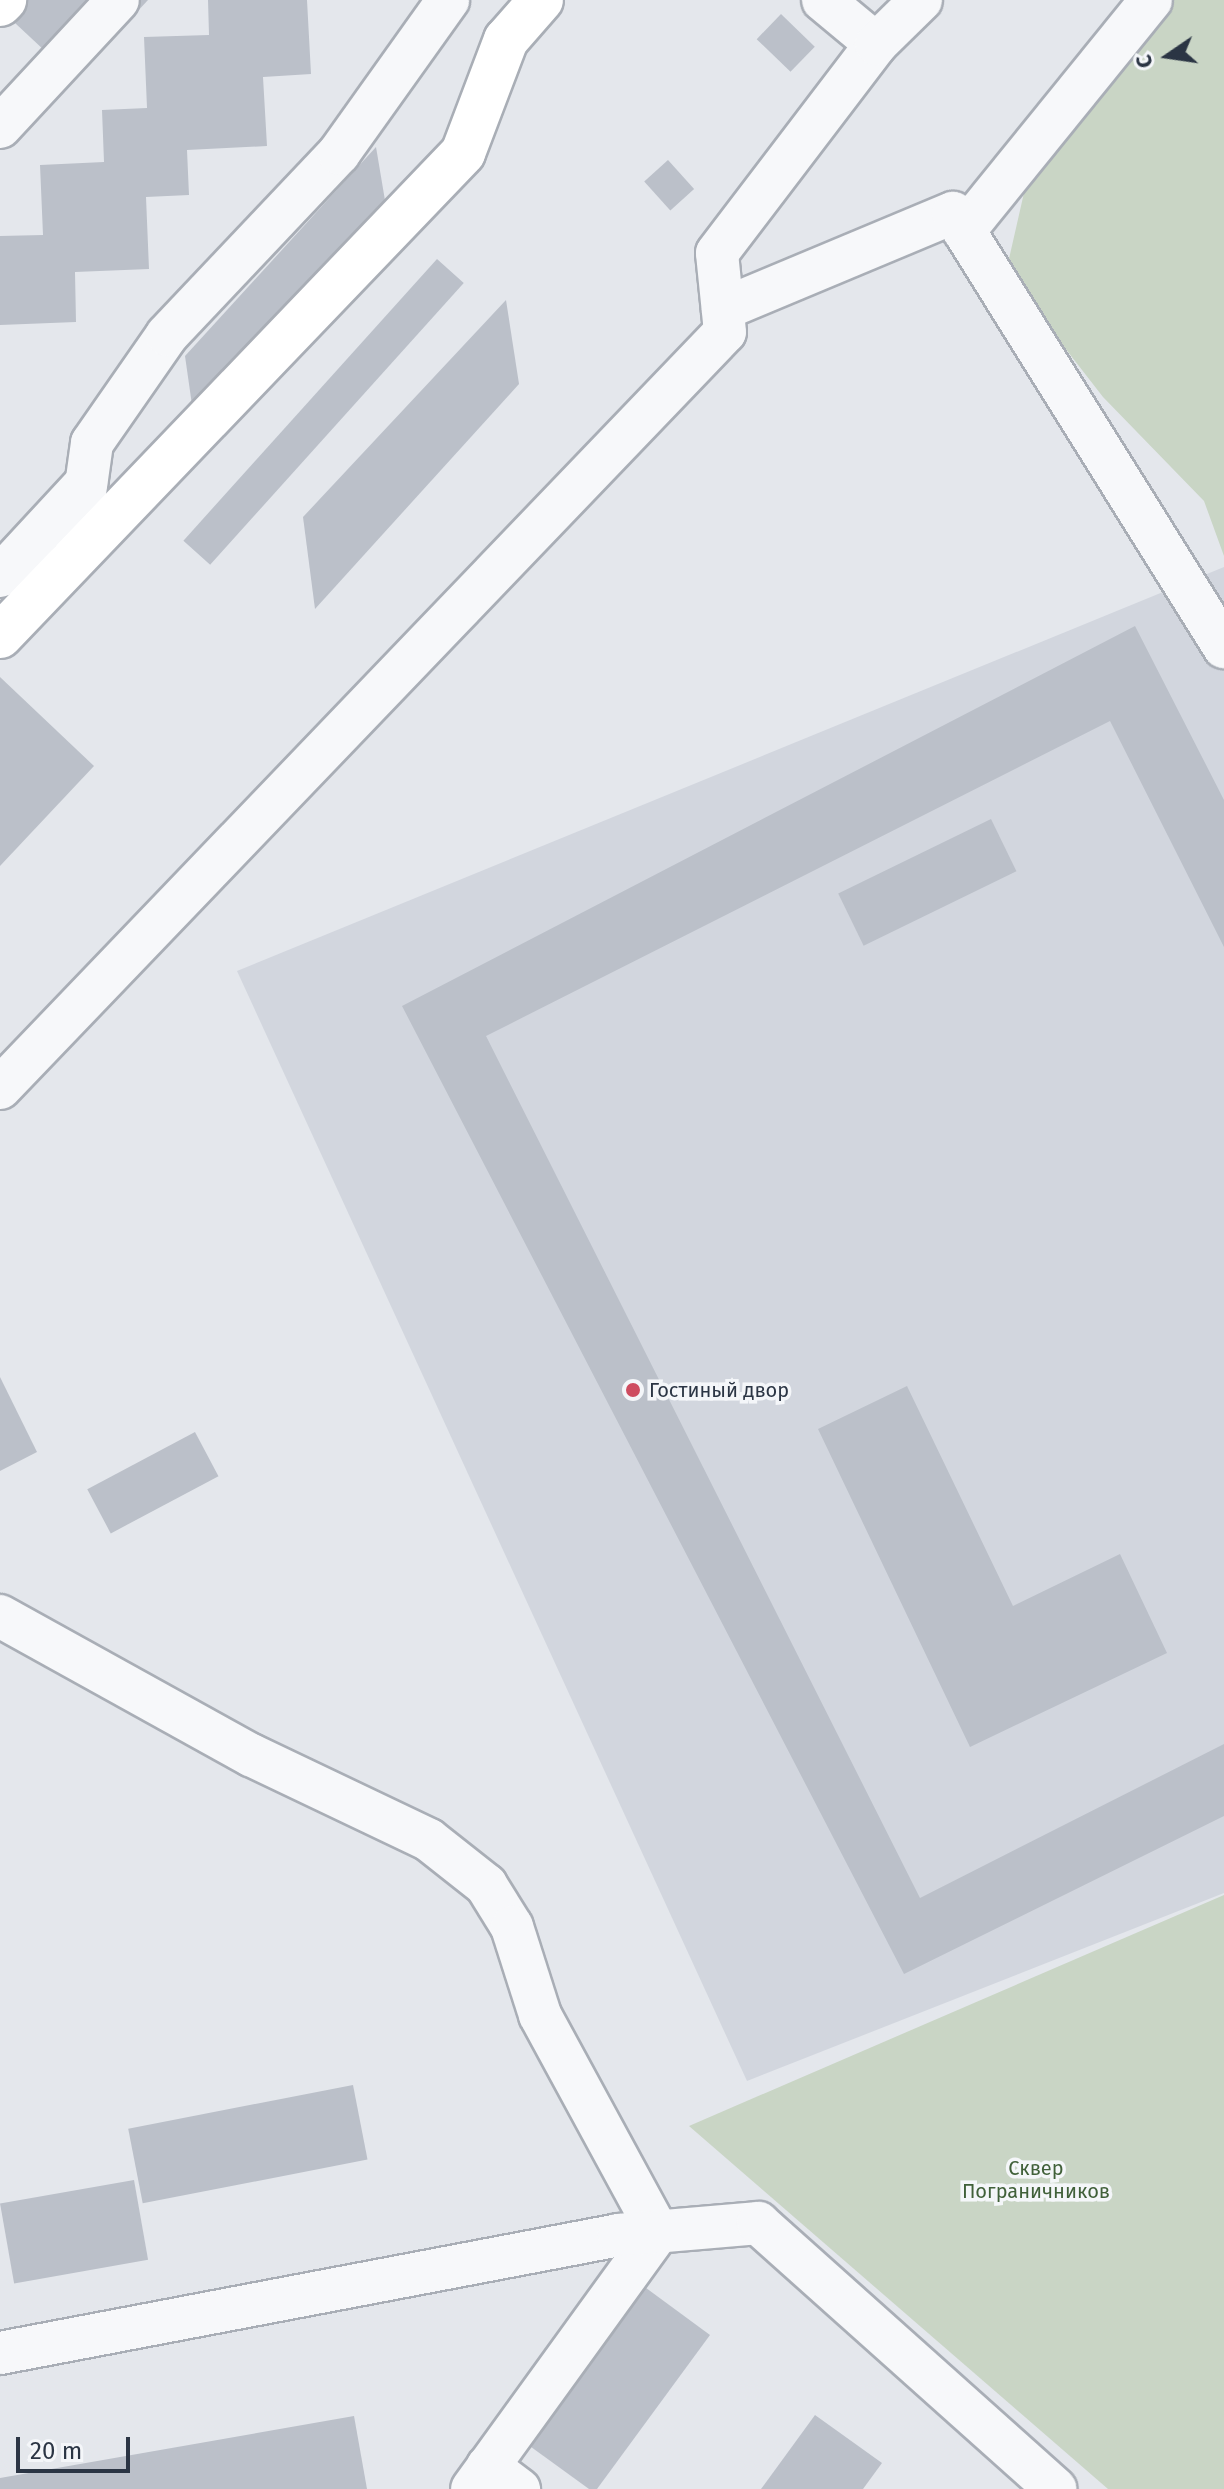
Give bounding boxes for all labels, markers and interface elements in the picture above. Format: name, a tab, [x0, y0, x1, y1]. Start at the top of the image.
north arrow	[1128, 16, 1208, 96]
text: С	[1130, 52, 1159, 71]
place label: Гостиный двор	[649, 1378, 789, 1402]
marker: Гостиный двор	[624, 1381, 642, 1399]
park label: Сквер Пограничников	[962, 2156, 1110, 2203]
scale bar	[20, 2421, 134, 2471]
text: 20 m	[30, 2437, 82, 2465]

